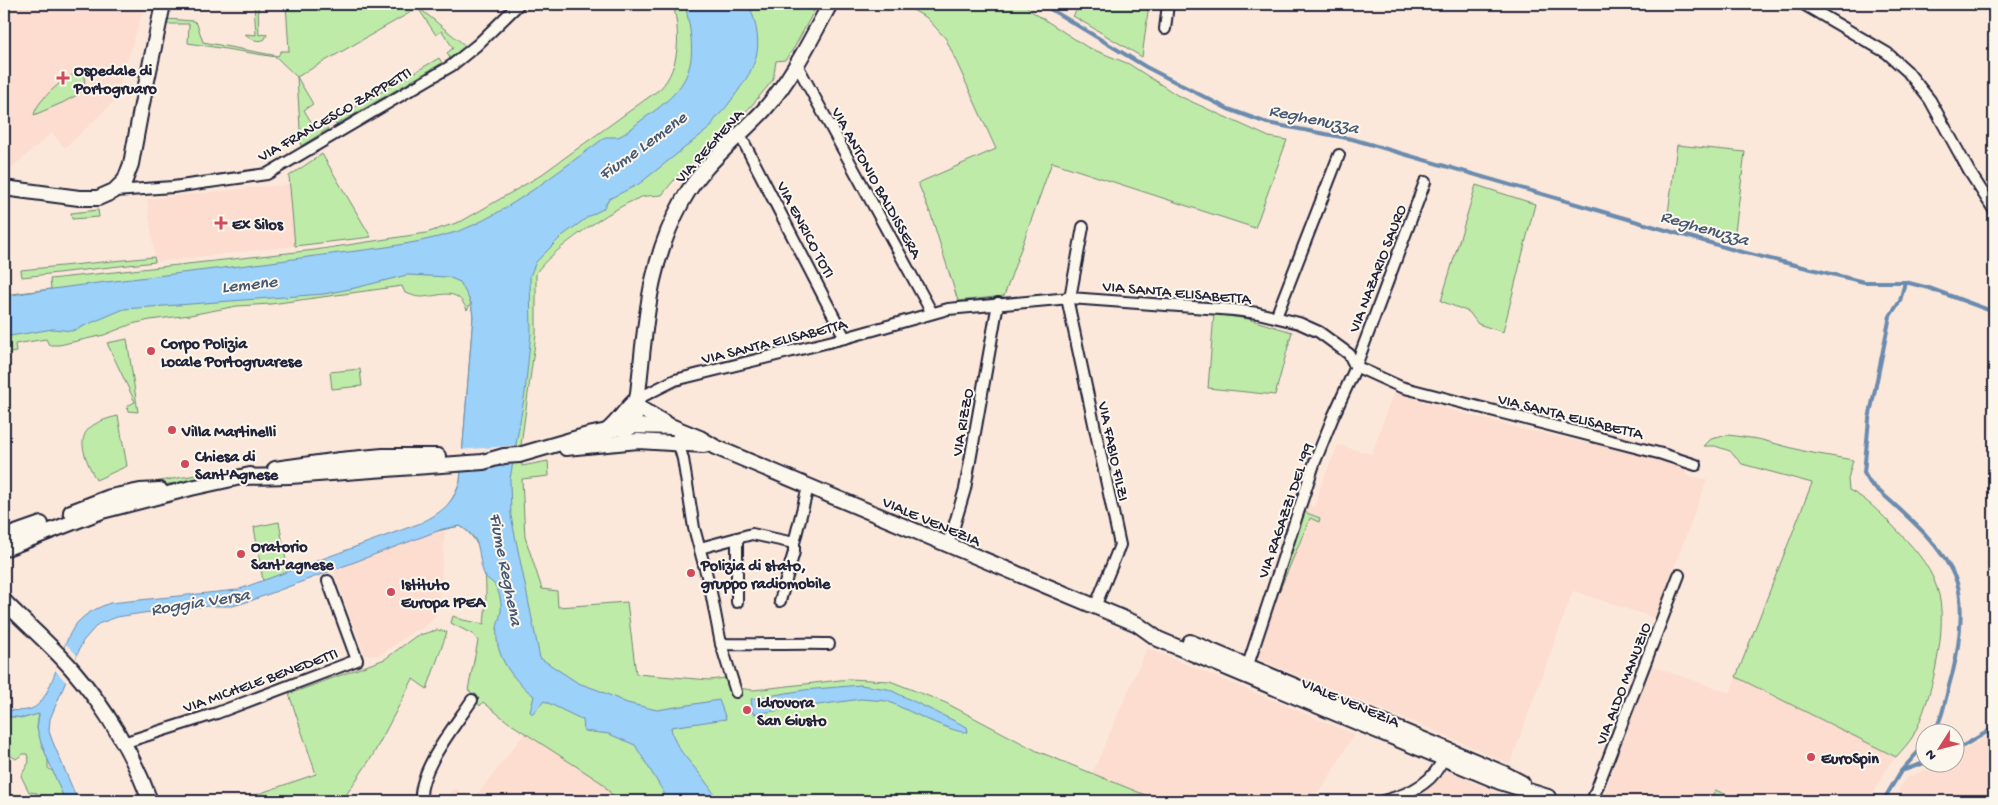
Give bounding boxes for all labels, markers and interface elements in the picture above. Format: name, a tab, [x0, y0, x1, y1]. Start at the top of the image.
place label: Ospedale di Portogruaro	[73, 63, 157, 100]
street label: VIA FRANCESCO ZAPPETTI	[255, 64, 416, 168]
marker: Ospedale di Portogruaro	[56, 71, 70, 85]
water label: Reghenuzza	[1267, 101, 1361, 140]
street label: VIA ANTONIO BALDISSERA	[825, 104, 925, 264]
street label: VIA REGHENA	[672, 105, 750, 189]
water label: Fiume Lemene	[595, 108, 692, 186]
street label: VIA ENRICO TOTI	[770, 178, 837, 282]
street label: VIA NAZARIO SAURO	[1346, 202, 1413, 337]
water label: Reghenuzza	[1658, 207, 1752, 252]
marker: Ex Silos	[214, 216, 228, 230]
place label: Ex Silos	[232, 217, 284, 236]
water label: Lemene	[220, 272, 279, 299]
street label: VIA SANTA ELISABETTA	[1101, 278, 1253, 311]
street label: VIA SANTA ELISABETTA	[699, 316, 851, 371]
place label: Corpo Polizia Locale Portogruarese	[160, 336, 303, 373]
marker: Corpo Polizia Locale Portogruarese	[145, 345, 157, 357]
street label: VIA RIZZO	[949, 387, 980, 459]
street label: VIA SANTA ELISABETTA	[1495, 391, 1646, 446]
street label: VIA FABIO FILZI	[1092, 399, 1131, 503]
marker: Villa Martinelli	[166, 424, 178, 436]
place label: Villa Martinelli	[181, 424, 277, 443]
street label: VIA RAGAZZI DEL '99	[1255, 441, 1319, 582]
place label: Chiesa di Sant'Agnese	[194, 449, 279, 486]
marker: Chiesa di Sant'Agnese	[179, 458, 191, 470]
street label: VIALE VENEZIA	[878, 494, 984, 553]
water label: Fiume Reghena	[483, 511, 526, 629]
place label: Oratorio Sant'agnese	[251, 539, 334, 576]
marker: Oratorio Sant'agnese	[235, 548, 247, 560]
place label: Polizia di stato, gruppo radiomobile	[700, 558, 831, 595]
marker: Polizia di stato, gruppo radiomobile	[685, 567, 697, 579]
place label: Istituto Europa IPEA	[401, 577, 487, 614]
water label: Roggia Versa	[150, 585, 252, 622]
marker: Istituto Europa IPEA	[385, 586, 397, 598]
street label: VIA ALDO MANUZIO	[1593, 620, 1657, 749]
street label: VIA MICHELE BENEDETTI	[180, 645, 341, 720]
street label: VIALE VENEZIA	[1297, 675, 1403, 734]
place label: Idrovora San Giusto	[757, 695, 827, 732]
marker: Idrovora San Giusto	[741, 704, 753, 716]
north arrow	[1916, 722, 1966, 772]
text: N	[1922, 745, 1941, 763]
marker: EuroSpin	[1805, 751, 1817, 763]
place label: EuroSpin	[1821, 751, 1879, 770]

